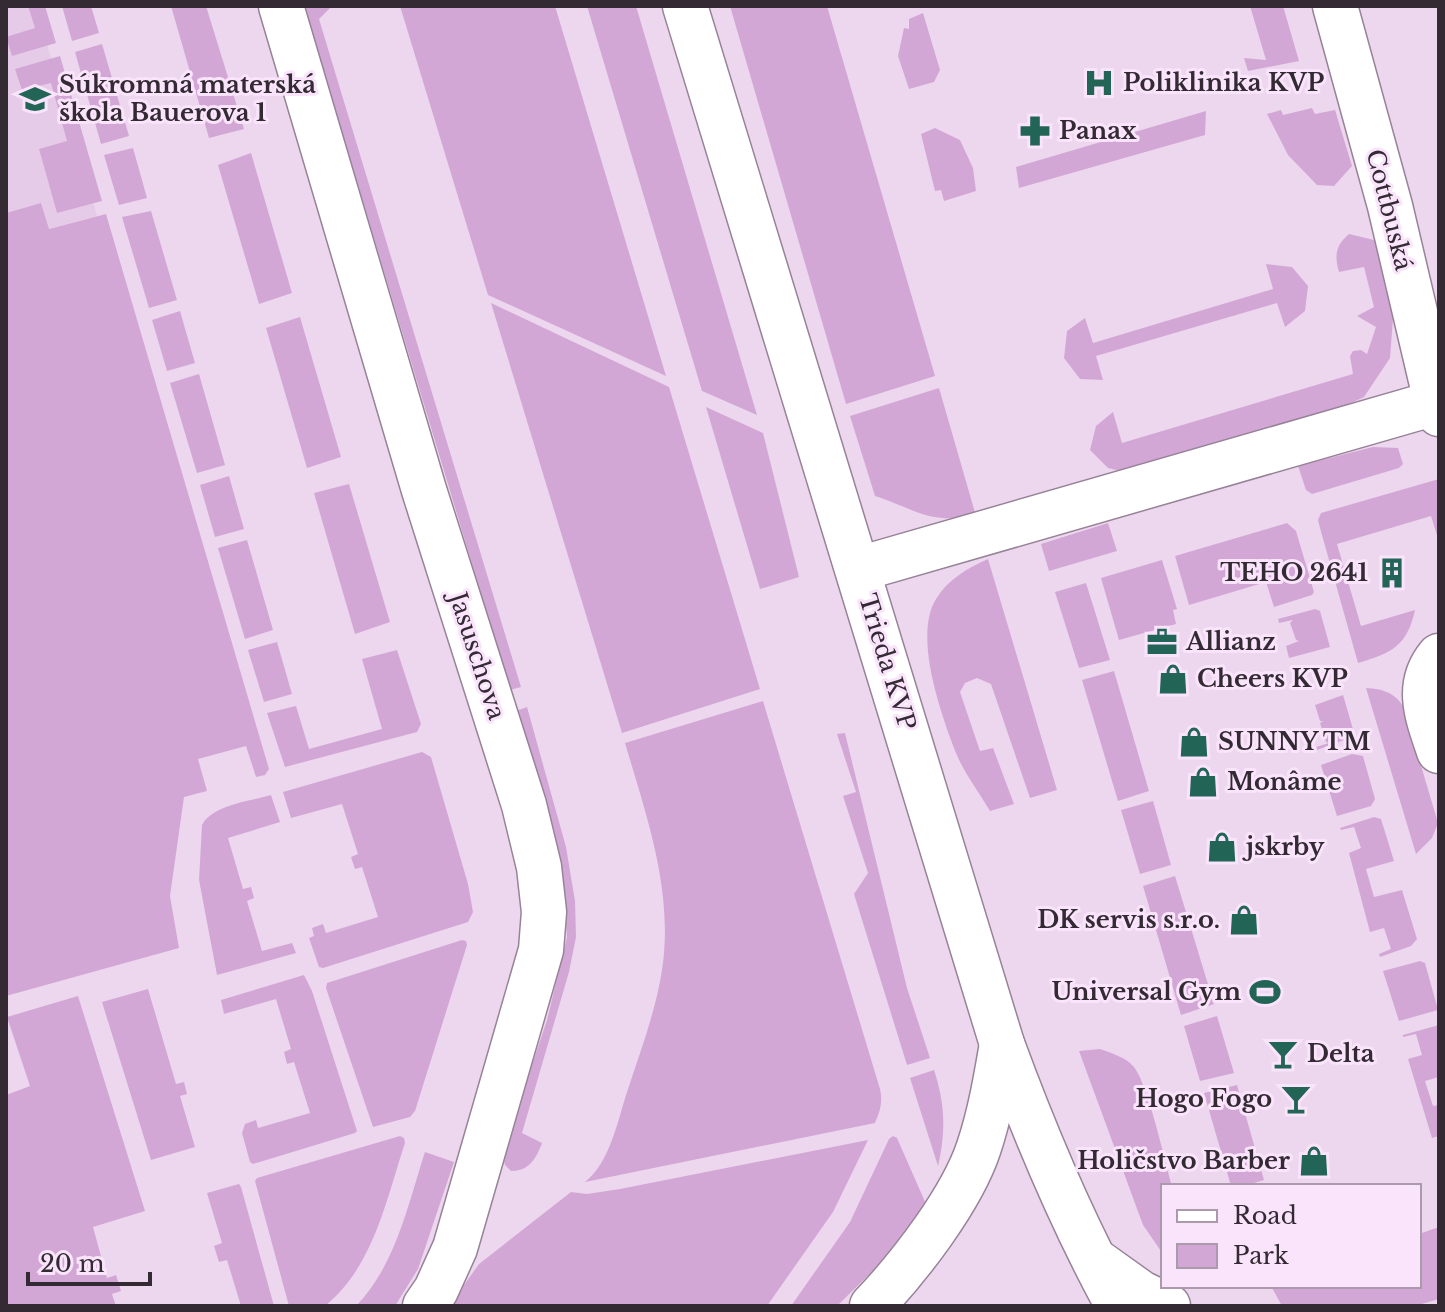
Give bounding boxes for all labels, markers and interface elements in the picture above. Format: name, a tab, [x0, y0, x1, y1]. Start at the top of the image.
hospital icon: Poliklinika KVP	[1082, 66, 1116, 100]
place label: Poliklinika KVP	[1123, 68, 1324, 97]
place label: Súkromná materská škola Bauerova 1	[59, 70, 316, 127]
school or university icon: Súkromná materská škola Bauerova 1	[18, 82, 52, 116]
pharmacy icon: Panax	[1018, 114, 1052, 148]
place label: Panax	[1059, 116, 1137, 145]
street label: Cottbuská	[1360, 146, 1419, 274]
building icon: TEHO 2641	[1375, 556, 1409, 590]
place label: TEHO 2641	[1220, 558, 1368, 587]
street label: Jasuschova	[442, 586, 512, 724]
street label: Trieda KVP	[853, 590, 922, 734]
office icon: Allianz	[1145, 625, 1179, 659]
place label: Allianz	[1185, 627, 1276, 656]
shop icon: Cheers KVP	[1156, 662, 1190, 696]
place label: Cheers KVP	[1197, 664, 1348, 693]
shop icon: SUNNY TM	[1177, 725, 1211, 759]
place label: SUNNY TM	[1218, 727, 1370, 756]
shop icon: Monâme	[1186, 765, 1220, 799]
place label: Monâme	[1227, 767, 1342, 796]
shop icon: jskrby	[1205, 830, 1239, 864]
place label: jskrby	[1242, 832, 1325, 861]
shop icon: DK servis s.r.o.	[1227, 903, 1261, 937]
place label: DK servis s.r.o.	[1037, 905, 1220, 934]
sports icon: Universal Gym	[1248, 975, 1282, 1009]
place label: Universal Gym	[1051, 977, 1241, 1006]
bar icon: Delta	[1266, 1037, 1300, 1071]
place label: Delta	[1307, 1039, 1375, 1068]
bar icon: Hogo Fogo	[1279, 1082, 1313, 1116]
place label: Hogo Fogo	[1136, 1084, 1272, 1113]
shop icon: Holičstvo Barber	[1297, 1144, 1331, 1178]
place label: Holičstvo Barber	[1077, 1146, 1290, 1175]
legend	[1161, 1184, 1421, 1288]
text: Road	[1233, 1201, 1297, 1230]
scale bar	[28, 1236, 150, 1286]
text: Park	[1233, 1241, 1289, 1270]
text: 20 m	[40, 1249, 105, 1278]

